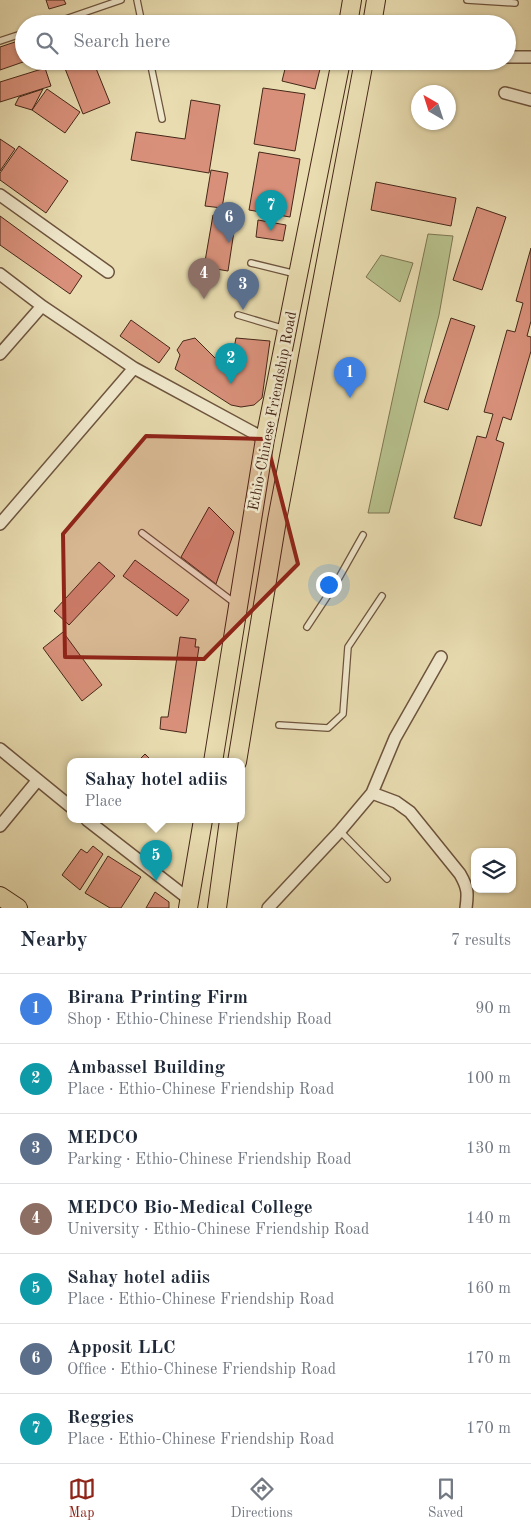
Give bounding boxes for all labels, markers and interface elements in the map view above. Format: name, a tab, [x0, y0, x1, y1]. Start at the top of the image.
search box	[15, 15, 516, 70]
icon: search	[33, 29, 61, 57]
text: Search here	[73, 33, 170, 52]
north arrow	[411, 85, 456, 130]
pin: 7	[255, 190, 287, 231]
pin: 6	[213, 202, 245, 243]
pin: 4	[188, 258, 220, 299]
pin: 3	[227, 269, 259, 310]
street label: Ethio-Chinese Friendship Road	[247, 310, 300, 512]
pin: 2	[215, 343, 247, 384]
pin: 1	[334, 357, 366, 398]
your location	[316, 572, 342, 598]
popup	[67, 758, 245, 823]
text: Sahay hotel adiis	[84, 771, 228, 790]
text: Place	[84, 794, 122, 810]
pin: 5	[140, 840, 172, 881]
map controls	[471, 848, 516, 893]
button: layers	[471, 848, 516, 893]
text: Nearby	[20, 930, 88, 951]
text: 7 results	[451, 933, 511, 949]
text: Birana Printing Firm	[67, 989, 248, 1008]
text: 1	[31, 1001, 41, 1017]
text: 90 m	[475, 1001, 511, 1017]
text: Shop · Ethio-Chinese Friendship Road	[67, 1012, 332, 1028]
text: Ambassel Building	[67, 1059, 225, 1078]
text: 2	[31, 1071, 41, 1087]
text: 100 m	[466, 1071, 511, 1087]
text: Place · Ethio-Chinese Friendship Road	[67, 1082, 334, 1098]
text: MEDCO	[67, 1129, 138, 1148]
text: 3	[31, 1141, 41, 1157]
text: 130 m	[466, 1141, 511, 1157]
text: Parking · Ethio-Chinese Friendship Road	[67, 1152, 351, 1168]
text: MEDCO Bio-Medical College	[67, 1199, 313, 1218]
text: 4	[31, 1211, 41, 1227]
text: 140 m	[466, 1211, 511, 1227]
text: University · Ethio-Chinese Friendship Road	[67, 1222, 369, 1238]
text: Sahay hotel adiis	[67, 1269, 210, 1288]
text: 5	[31, 1281, 41, 1297]
text: 160 m	[466, 1281, 511, 1297]
text: Place · Ethio-Chinese Friendship Road	[67, 1292, 334, 1308]
text: Apposit LLC	[67, 1339, 176, 1358]
text: 6	[31, 1351, 41, 1367]
text: 170 m	[466, 1351, 511, 1367]
text: Office · Ethio-Chinese Friendship Road	[67, 1362, 336, 1378]
text: Reggies	[67, 1409, 134, 1428]
text: 7	[31, 1421, 41, 1437]
text: 170 m	[466, 1421, 511, 1437]
text: Place · Ethio-Chinese Friendship Road	[67, 1432, 334, 1448]
tab: Map	[68, 1475, 96, 1522]
tab: Directions	[231, 1475, 293, 1522]
tab: Saved	[428, 1475, 463, 1522]

